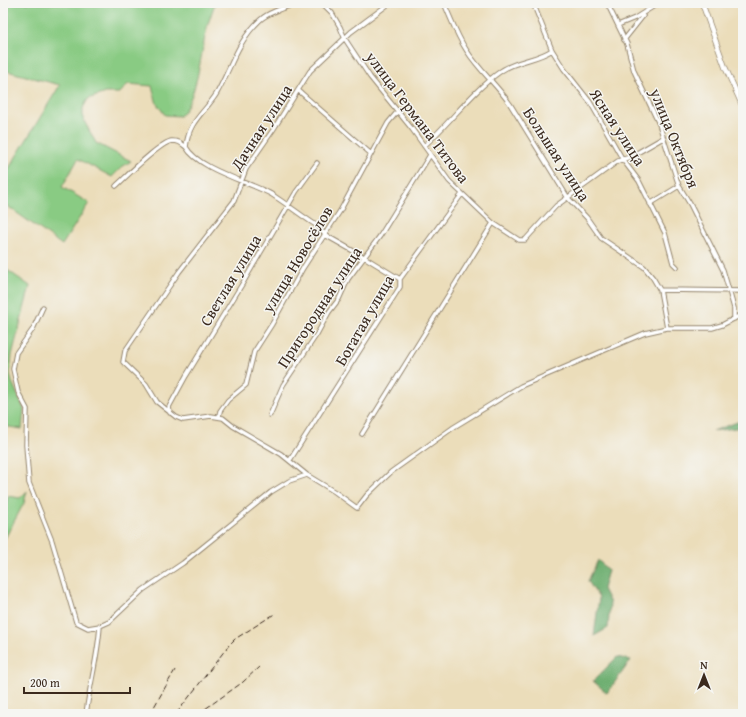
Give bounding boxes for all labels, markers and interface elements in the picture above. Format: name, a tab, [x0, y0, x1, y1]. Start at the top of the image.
street label: улица Германа Титова	[360, 45, 476, 188]
street label: Дачная улица	[224, 79, 298, 176]
street label: Ясная улица	[583, 83, 652, 171]
street label: улица Октября	[644, 84, 706, 191]
street label: Большая улица	[517, 102, 597, 206]
street label: улица Новосёлов	[255, 201, 339, 318]
street label: Светлая улица	[193, 229, 267, 330]
street label: Пригородная улица	[271, 241, 368, 372]
street label: Богатая улица	[328, 270, 400, 370]
north arrow	[684, 655, 724, 695]
text: N	[700, 657, 708, 673]
scale bar	[24, 669, 130, 695]
text: 200 m	[30, 674, 60, 691]

